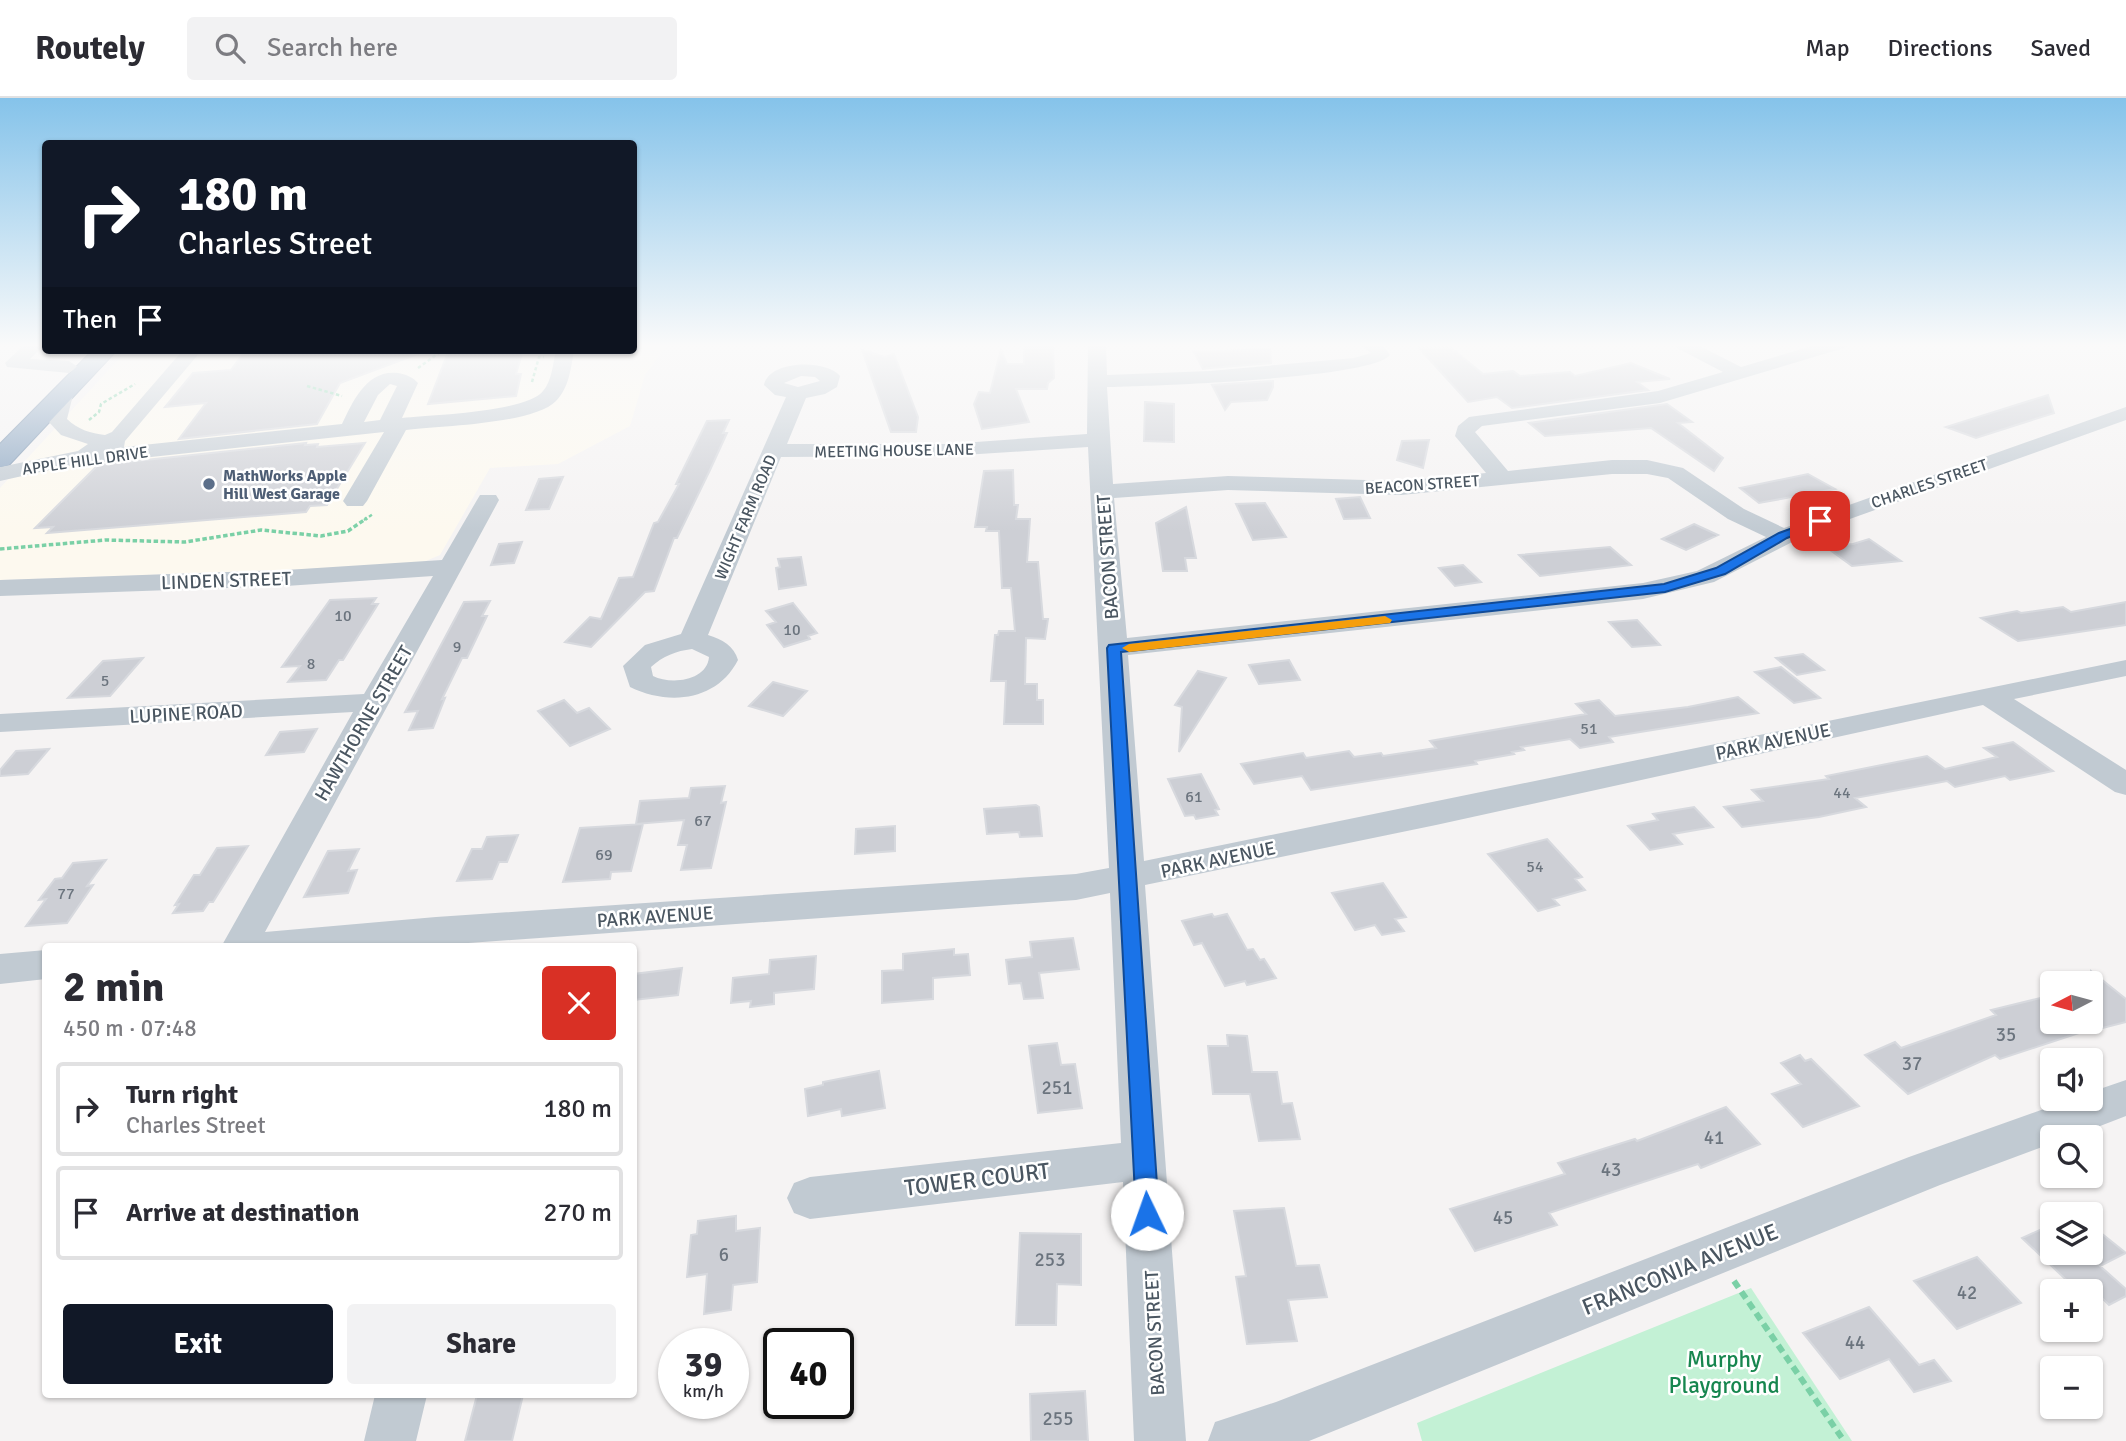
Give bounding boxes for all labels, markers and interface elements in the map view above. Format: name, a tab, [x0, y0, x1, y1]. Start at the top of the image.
search box	[187, 17, 677, 80]
text: Routely	[35, 28, 145, 69]
icon: search	[211, 29, 249, 67]
text: Search here	[267, 32, 398, 64]
text: Map	[1805, 33, 1850, 63]
text: Directions	[1888, 33, 1993, 63]
text: Saved	[2031, 33, 2091, 63]
text: 180 m	[178, 164, 308, 224]
icon: right	[63, 168, 154, 259]
text: Charles Street	[178, 224, 372, 263]
icon: arrive	[131, 301, 169, 339]
text: Then	[63, 304, 117, 336]
street label: MEETING HOUSE LANE	[814, 440, 974, 462]
street label: APPLE HILL DRIVE	[21, 442, 149, 480]
street label: WIGHT FARM ROAD	[711, 452, 781, 583]
street label: CHARLES STREET	[1869, 455, 1990, 513]
place label: MathWorks Apple Hill West Garage	[223, 466, 347, 504]
street label: BEACON STREET	[1364, 471, 1480, 499]
marker: MathWorks Apple Hill West Garage	[201, 476, 217, 492]
pin	[1790, 491, 1850, 551]
street label: BACON STREET	[1092, 493, 1124, 620]
icon: arrive	[1801, 502, 1839, 540]
street label: LINDEN STREET	[161, 567, 292, 595]
house number: 10	[334, 606, 352, 626]
house number: 10	[783, 620, 801, 640]
house number: 9	[453, 637, 461, 657]
street label: HAWTHORNE STREET	[310, 641, 419, 806]
house number: 8	[307, 654, 315, 674]
house number: 5	[101, 671, 109, 691]
street label: LUPINE ROAD	[129, 699, 243, 729]
street label: PARK AVENUE	[1714, 718, 1833, 766]
house number: 51	[1580, 719, 1598, 739]
house number: 44	[1833, 783, 1851, 803]
house number: 61	[1185, 787, 1203, 807]
house number: 67	[694, 811, 712, 831]
street label: PARK AVENUE	[1159, 836, 1278, 884]
house number: 69	[595, 845, 613, 865]
house number: 54	[1526, 857, 1544, 877]
house number: 77	[57, 884, 75, 904]
street label: PARK AVENUE	[596, 901, 714, 933]
text: 2 min	[63, 962, 164, 1013]
button: close	[542, 966, 616, 1040]
north arrow	[2040, 971, 2104, 1034]
map controls	[2040, 971, 2103, 1419]
text: 450 m · 07:48	[63, 1014, 197, 1043]
house number: 35	[1996, 1023, 2016, 1047]
button: sound	[2040, 1048, 2103, 1111]
house number: 37	[1902, 1052, 1922, 1076]
house number: 251	[1042, 1076, 1072, 1100]
text: Turn right	[126, 1079, 238, 1111]
icon: right	[67, 1090, 105, 1128]
text: 180 m	[543, 1093, 612, 1125]
text: Charles Street	[126, 1111, 266, 1140]
button: search	[2040, 1125, 2103, 1188]
house number: 41	[1704, 1126, 1724, 1150]
street label: TOWER COURT	[903, 1156, 1052, 1203]
house number: 43	[1601, 1158, 1621, 1182]
position arrow	[1110, 1177, 1184, 1251]
icon: arrive	[67, 1194, 105, 1232]
text: Arrive at destination	[126, 1197, 359, 1229]
text: 270 m	[543, 1197, 612, 1229]
button: layers	[2040, 1202, 2103, 1265]
house number: 45	[1493, 1206, 1513, 1230]
street label: FRANCONIA AVENUE	[1578, 1217, 1783, 1322]
house number: 6	[719, 1243, 729, 1267]
house number: 253	[1035, 1248, 1065, 1272]
street label: BACON STREET	[1140, 1269, 1170, 1396]
button: +	[2040, 1279, 2103, 1342]
house number: 42	[1957, 1281, 1977, 1305]
button: Exit	[63, 1304, 333, 1384]
button: Share	[347, 1304, 616, 1384]
speed limit sign: 40	[763, 1328, 854, 1419]
house number: 44	[1845, 1331, 1865, 1355]
text: 39	[685, 1343, 722, 1386]
park label: Murphy Playground	[1668, 1345, 1780, 1400]
button: −	[2040, 1356, 2103, 1419]
text: km/h	[683, 1380, 724, 1402]
house number: 255	[1043, 1407, 1073, 1431]

